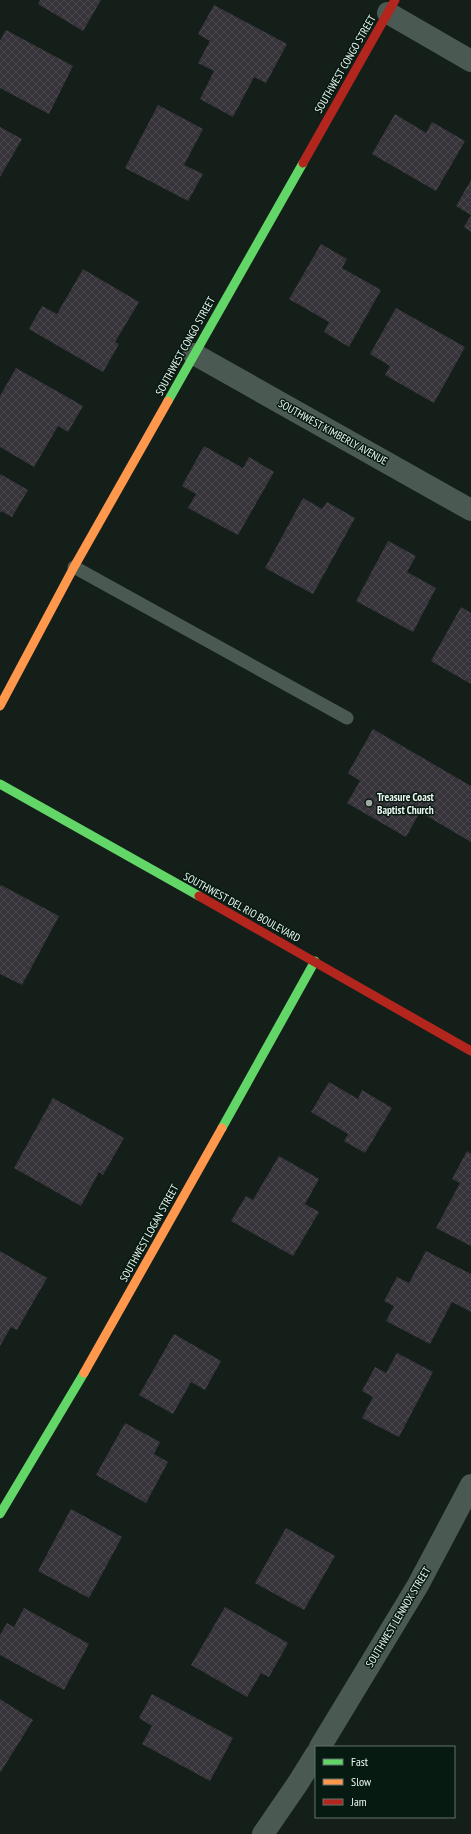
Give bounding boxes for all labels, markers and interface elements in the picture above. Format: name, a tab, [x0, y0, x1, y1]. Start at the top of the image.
street label: SOUTHWEST CONGO STREET	[311, 12, 379, 115]
street label: SOUTHWEST CONGO STREET	[152, 294, 218, 398]
street label: SOUTHWEST KIMBERLY AVENUE	[276, 396, 390, 468]
place label: Treasure Coast Baptist Church	[377, 790, 435, 817]
marker: Treasure Coast Baptist Church	[364, 798, 374, 808]
street label: SOUTHWEST DEL RIO BOULEVARD	[181, 869, 303, 945]
street label: SOUTHWEST LOGAN STREET	[116, 1182, 182, 1284]
street label: SOUTHWEST LENNOX STREET	[362, 1564, 434, 1670]
legend	[315, 1746, 455, 1818]
text: Fast	[351, 1754, 369, 1769]
text: Slow	[351, 1774, 372, 1789]
text: Jam	[350, 1794, 367, 1809]

